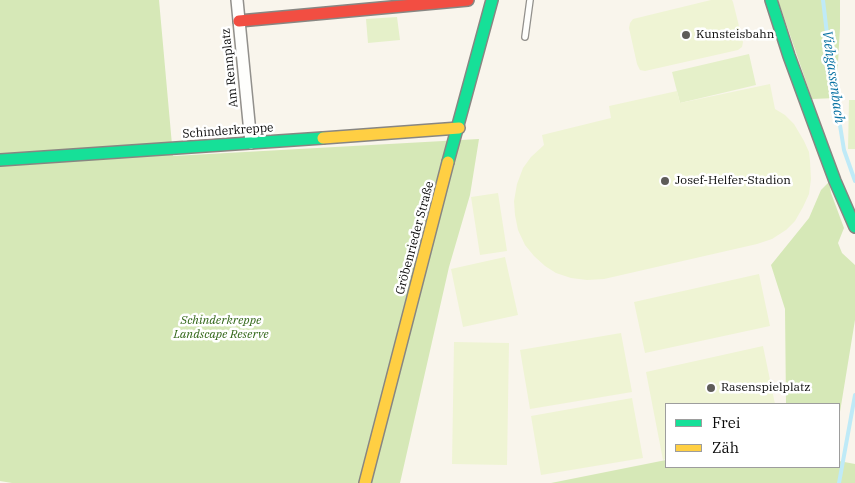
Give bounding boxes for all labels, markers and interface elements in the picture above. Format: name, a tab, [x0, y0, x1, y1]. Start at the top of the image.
street label: Am Rennplatz	[219, 28, 241, 108]
place label: Kunsteisbahn	[696, 28, 774, 42]
marker: Kunsteisbahn	[680, 29, 692, 41]
water label: Viehgassenbach	[818, 30, 848, 124]
street label: Schinderkreppe	[182, 121, 274, 141]
place label: Josef-Helfer-Stadion	[675, 174, 791, 188]
marker: Josef-Helfer-Stadion	[659, 175, 671, 187]
street label: Gröbenrieder Straße	[393, 180, 437, 296]
park label: Schinderkreppe Landscape Reserve	[173, 314, 269, 342]
place label: Rasenspielplatz	[721, 381, 810, 395]
marker: Rasenspielplatz	[705, 382, 717, 394]
legend	[665, 403, 840, 468]
text: Frei	[712, 413, 740, 432]
text: Zäh	[712, 438, 739, 457]

